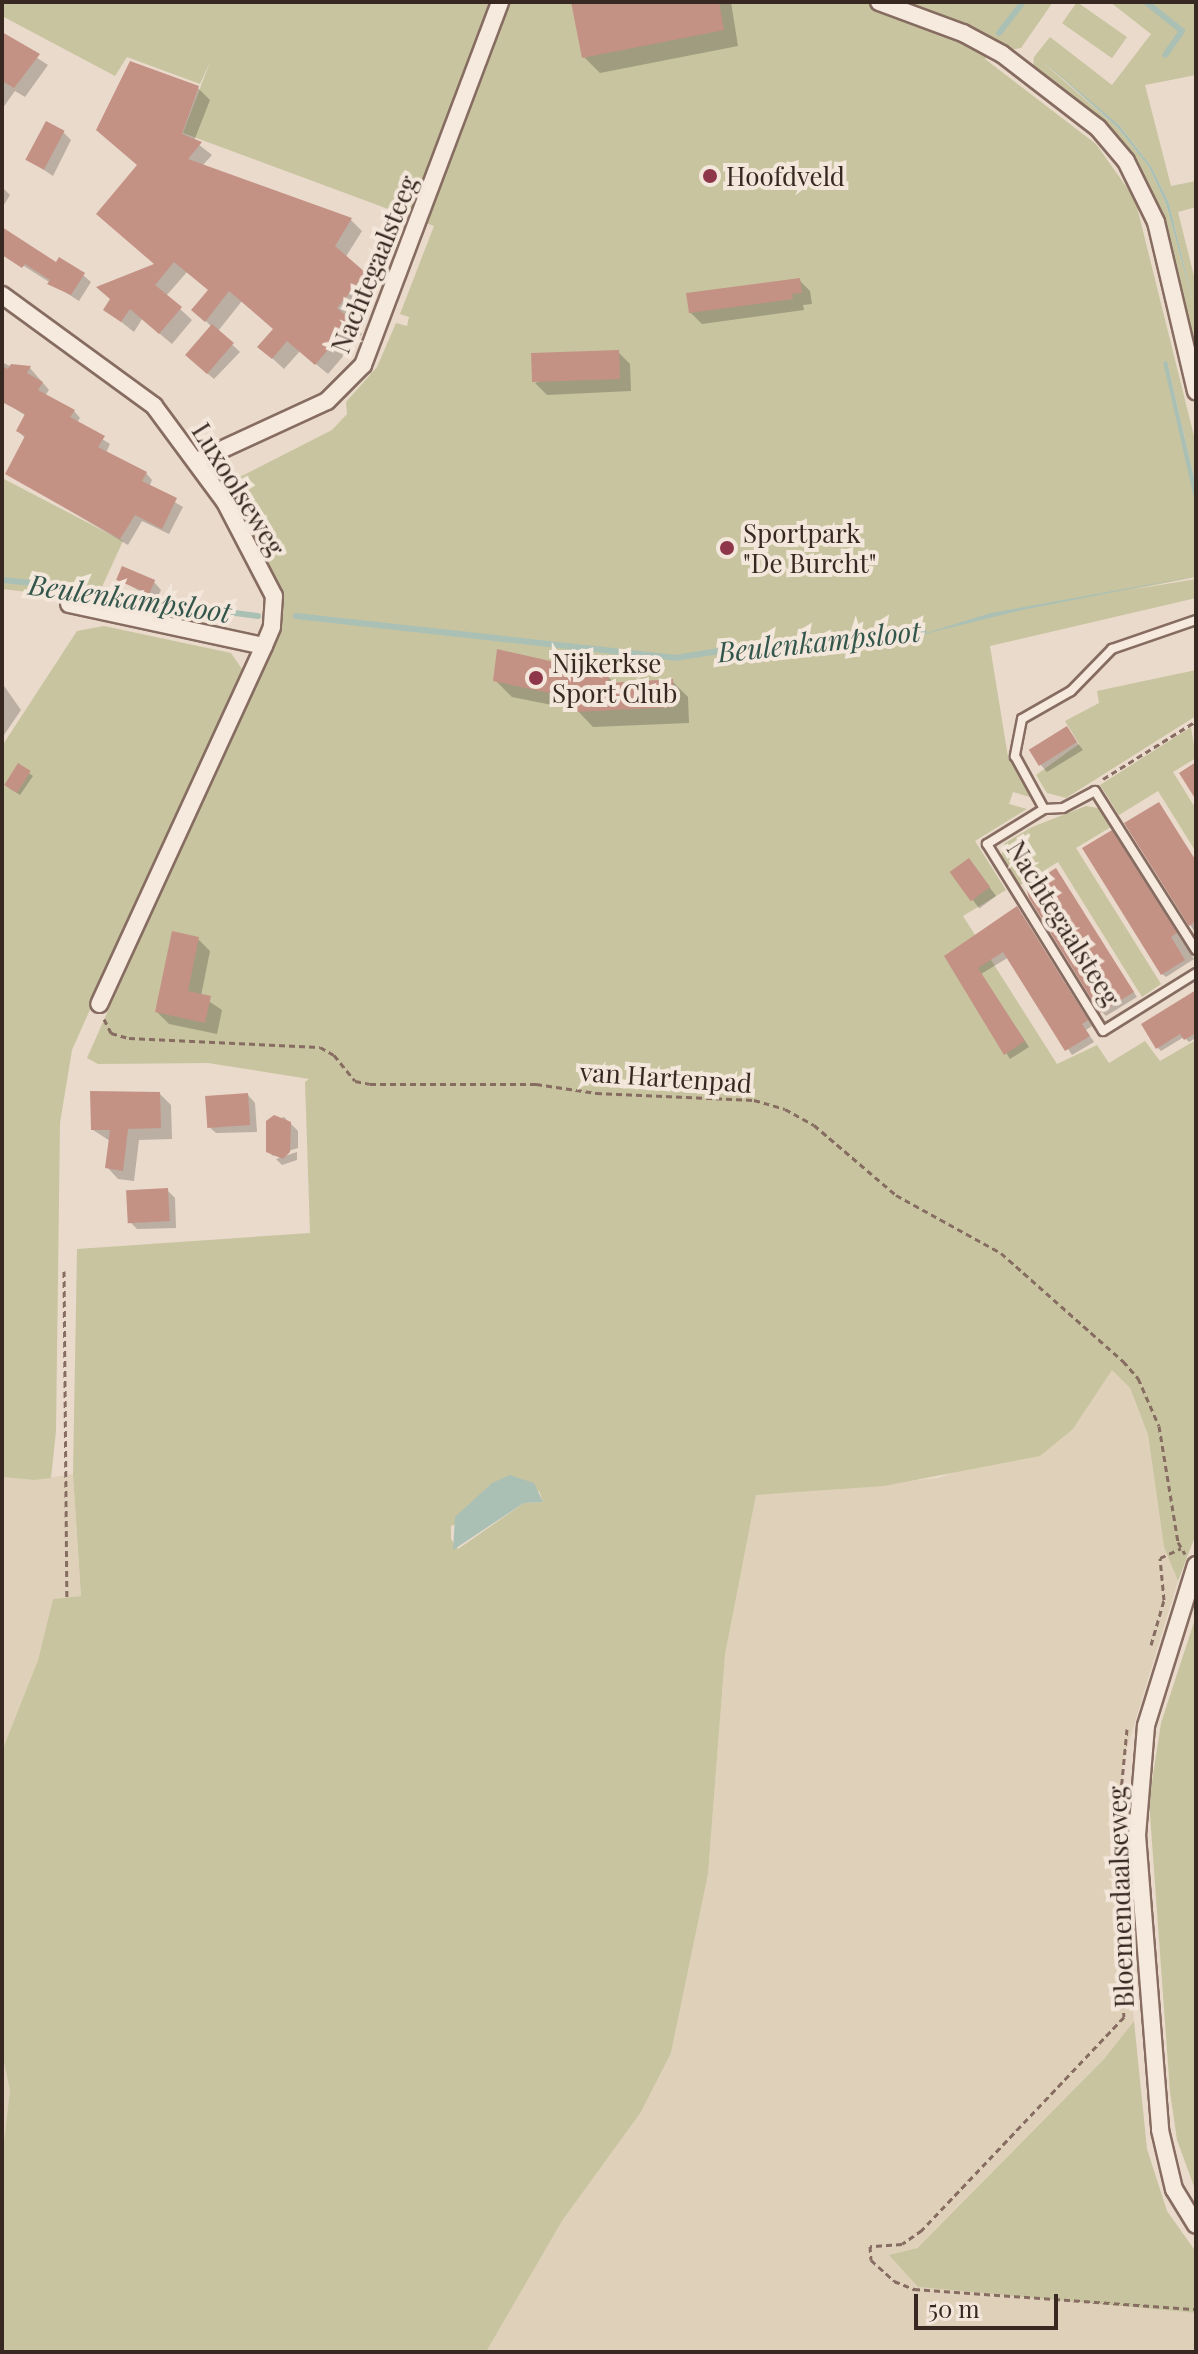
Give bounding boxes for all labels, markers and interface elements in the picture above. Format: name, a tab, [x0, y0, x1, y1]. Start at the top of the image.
place label: Hoofdveld	[726, 160, 845, 192]
marker: Hoofdveld	[701, 167, 719, 185]
street label: Nachtegaalsteeg	[324, 171, 424, 357]
street label: Luxoolseweg	[186, 417, 292, 561]
place label: Sportpark "De Burcht"	[743, 517, 876, 578]
marker: Sportpark "De Burcht"	[718, 539, 736, 557]
water label: Beulenkampsloot	[27, 567, 233, 629]
water label: Beulenkampsloot	[716, 614, 922, 668]
place label: Nijkerkse Sport Club	[552, 647, 678, 708]
marker: Nijkerkse Sport Club	[527, 669, 545, 687]
street label: Nachtegaalsteeg	[1001, 835, 1127, 1011]
street label: van Hartenpad	[579, 1055, 753, 1099]
street label: Bloemendaalseweg	[1101, 1785, 1139, 2009]
scale bar	[918, 2278, 1062, 2328]
text: 50 m	[928, 2292, 980, 2324]

